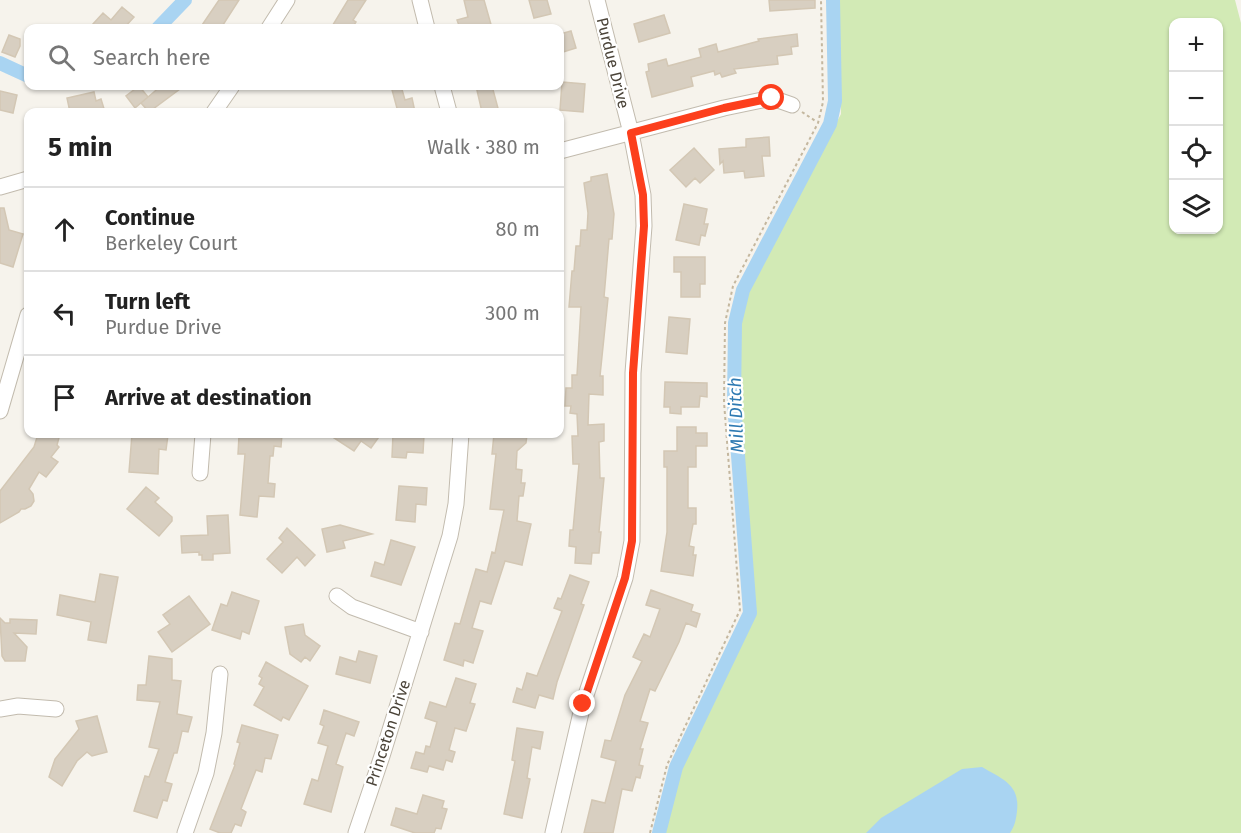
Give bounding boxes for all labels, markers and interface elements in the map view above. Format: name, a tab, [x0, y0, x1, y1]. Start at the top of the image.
street label: Purdue Drive	[593, 15, 633, 111]
map controls	[1169, 18, 1223, 234]
button: +	[1169, 18, 1223, 72]
search box	[24, 24, 564, 90]
icon: search	[45, 41, 78, 74]
text: Search here	[93, 44, 211, 71]
button: −	[1169, 72, 1223, 126]
route start	[758, 84, 784, 110]
button: locate	[1169, 126, 1223, 180]
text: 5 min	[48, 132, 112, 163]
text: Walk · 380 m	[427, 135, 540, 159]
button: layers	[1169, 180, 1223, 234]
text: Continue	[105, 204, 195, 231]
icon: ahead	[48, 213, 81, 246]
text: 80 m	[495, 217, 540, 241]
text: Berkeley Court	[105, 231, 238, 255]
text: Turn left	[105, 288, 190, 315]
icon: left	[48, 297, 81, 330]
text: 300 m	[485, 301, 540, 325]
text: Purdue Drive	[105, 315, 222, 339]
water label: Mill Ditch	[724, 377, 748, 453]
icon: arrive	[48, 381, 81, 414]
text: Arrive at destination	[105, 384, 312, 411]
street label: Princeton Drive	[362, 677, 414, 789]
route end	[569, 690, 595, 716]

